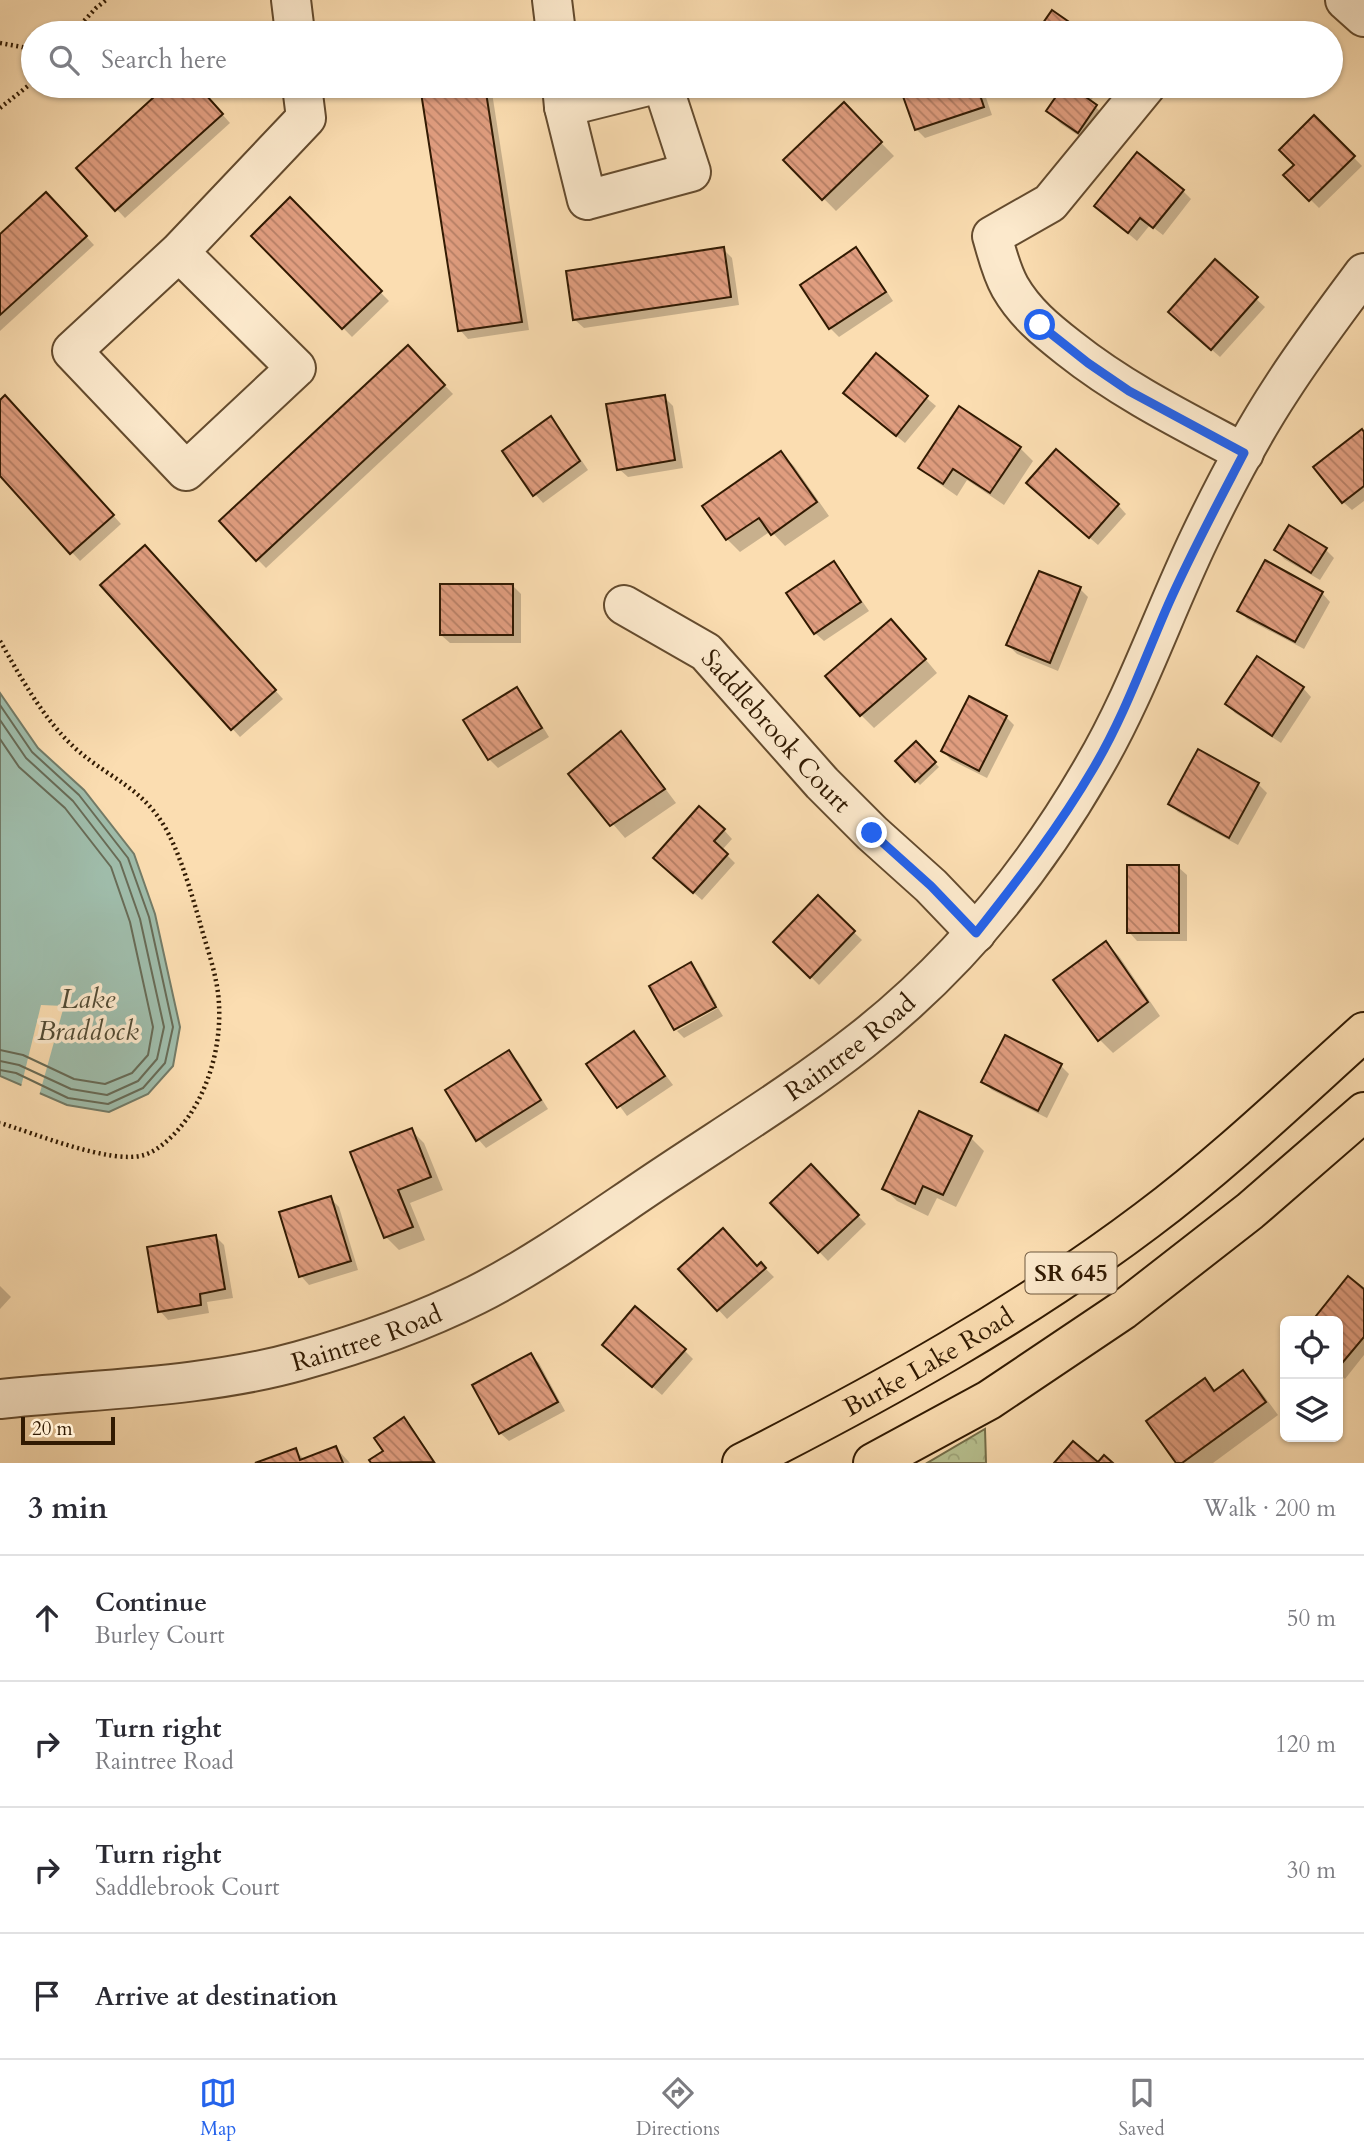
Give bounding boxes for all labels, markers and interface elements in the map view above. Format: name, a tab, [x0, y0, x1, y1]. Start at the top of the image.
search box	[21, 21, 1343, 98]
icon: search	[45, 41, 83, 79]
text: Search here	[101, 42, 227, 77]
route start	[1024, 309, 1055, 340]
street label: Saddlebrook Court	[694, 641, 859, 820]
route end	[856, 817, 887, 848]
water label: Lake Braddock	[37, 980, 139, 1050]
street label: Raintree Road	[777, 985, 923, 1109]
road number: SR 645	[1026, 1252, 1116, 1294]
street label: Raintree Road	[287, 1296, 447, 1380]
street label: Burke Lake Road	[837, 1299, 1020, 1425]
map controls	[1280, 1316, 1343, 1442]
button: locate	[1280, 1316, 1343, 1379]
button: layers	[1280, 1379, 1343, 1442]
scale bar	[21, 1414, 116, 1446]
text: 20 m	[32, 1416, 73, 1442]
text: 3 min	[28, 1488, 108, 1529]
text: Walk · 200 m	[1203, 1493, 1336, 1524]
text: Continue	[95, 1585, 207, 1620]
icon: ahead	[28, 1599, 66, 1637]
text: 50 m	[1287, 1603, 1336, 1634]
text: Burley Court	[95, 1620, 225, 1651]
text: Turn right	[95, 1711, 222, 1746]
icon: right	[28, 1725, 66, 1763]
text: 120 m	[1275, 1729, 1336, 1760]
text: Raintree Road	[95, 1746, 234, 1777]
text: Turn right	[95, 1837, 222, 1872]
icon: right	[28, 1851, 66, 1889]
text: 30 m	[1287, 1855, 1336, 1886]
text: Saddlebrook Court	[95, 1872, 280, 1903]
icon: arrive	[28, 1977, 66, 2015]
text: Arrive at destination	[95, 1979, 338, 2014]
tab: Map	[199, 2074, 237, 2142]
tab: Directions	[636, 2074, 720, 2142]
tab: Saved	[1119, 2074, 1165, 2142]

